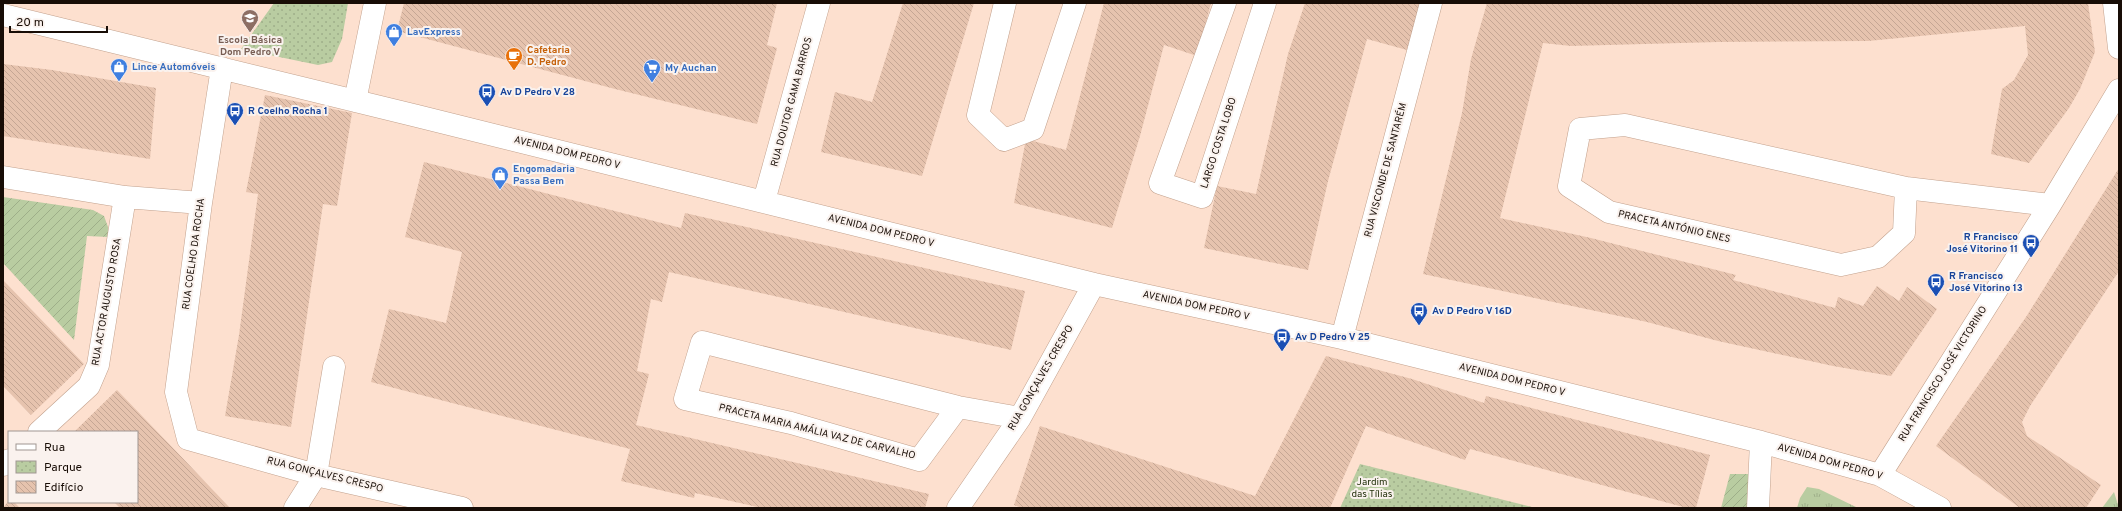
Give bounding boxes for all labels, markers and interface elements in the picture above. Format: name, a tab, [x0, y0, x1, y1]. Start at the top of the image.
scale bar	[10, 8, 107, 34]
school or university icon: Escola Básica Dom Pedro V	[240, 8, 260, 33]
text: 20 m	[16, 15, 44, 31]
shop icon: LavExpress	[384, 22, 404, 47]
place label: LavExpress	[407, 26, 461, 39]
place label: Escola Básica Dom Pedro V	[218, 34, 282, 59]
street label: RUA DOUTOR GAMA BARROS	[768, 36, 816, 168]
place label: Cafetaria D. Pedro	[527, 44, 570, 69]
cafe icon: Cafetaria D. Pedro	[504, 46, 524, 71]
shop icon: Lince Automóveis	[109, 57, 129, 82]
supermarket icon: My Auchan	[642, 58, 662, 83]
place label: Lince Automóveis	[132, 61, 215, 74]
place label: My Auchan	[665, 62, 717, 75]
bus stop icon: Av D Pedro V 28	[477, 82, 497, 107]
place label: Av D Pedro V 28	[500, 86, 575, 99]
street label: LARGO COSTA LOBO	[1198, 96, 1240, 190]
bus stop icon: R Coelho Rocha 1	[225, 101, 245, 126]
street label: RUA VISCONDE DE SANTARÉM	[1362, 101, 1410, 239]
place label: R Coelho Rocha 1	[248, 105, 328, 118]
street label: AVENIDA DOM PEDRO V	[513, 134, 622, 173]
place label: Engomadaria Passa Bem	[513, 163, 575, 188]
shop icon: Engomadaria Passa Bem	[490, 165, 510, 190]
street label: RUA COELHO DA ROCHA	[180, 197, 208, 311]
street label: PRACETA ANTÓNIO ENES	[1616, 208, 1732, 246]
street label: AVENIDA DOM PEDRO V	[827, 212, 936, 251]
place label: R Francisco José Vitorino 11	[1946, 231, 2018, 256]
bus stop icon: R Francisco José Vitorino 11	[2021, 233, 2041, 258]
street label: RUA ACTOR AUGUSTO ROSA	[89, 237, 125, 367]
place label: R Francisco José Vitorino 13	[1949, 270, 2023, 295]
bus stop icon: R Francisco José Vitorino 13	[1926, 272, 1946, 297]
street label: AVENIDA DOM PEDRO V	[1141, 288, 1251, 324]
bus stop icon: Av D Pedro V 16D	[1409, 301, 1429, 326]
street label: RUA FRANCISCO JOSÉ VICTORINO	[1896, 304, 1990, 444]
place label: Av D Pedro V 16D	[1432, 305, 1512, 318]
street label: RUA GONÇALVES CRESPO	[1005, 323, 1077, 433]
bus stop icon: Av D Pedro V 25	[1272, 327, 1292, 352]
place label: Av D Pedro V 25	[1295, 331, 1370, 344]
street label: AVENIDA DOM PEDRO V	[1458, 361, 1567, 400]
street label: PRACETA MARIA AMÁLIA VAZ DE CARVALHO	[717, 401, 917, 463]
legend	[8, 431, 138, 503]
text: Rua	[44, 440, 65, 456]
street label: AVENIDA DOM PEDRO V	[1776, 441, 1885, 483]
street label: RUA GONÇALVES CRESPO	[265, 454, 385, 496]
text: Parque	[44, 460, 82, 476]
park label: Jardim das Tílias	[1351, 476, 1393, 501]
text: Edifício	[44, 480, 84, 496]

